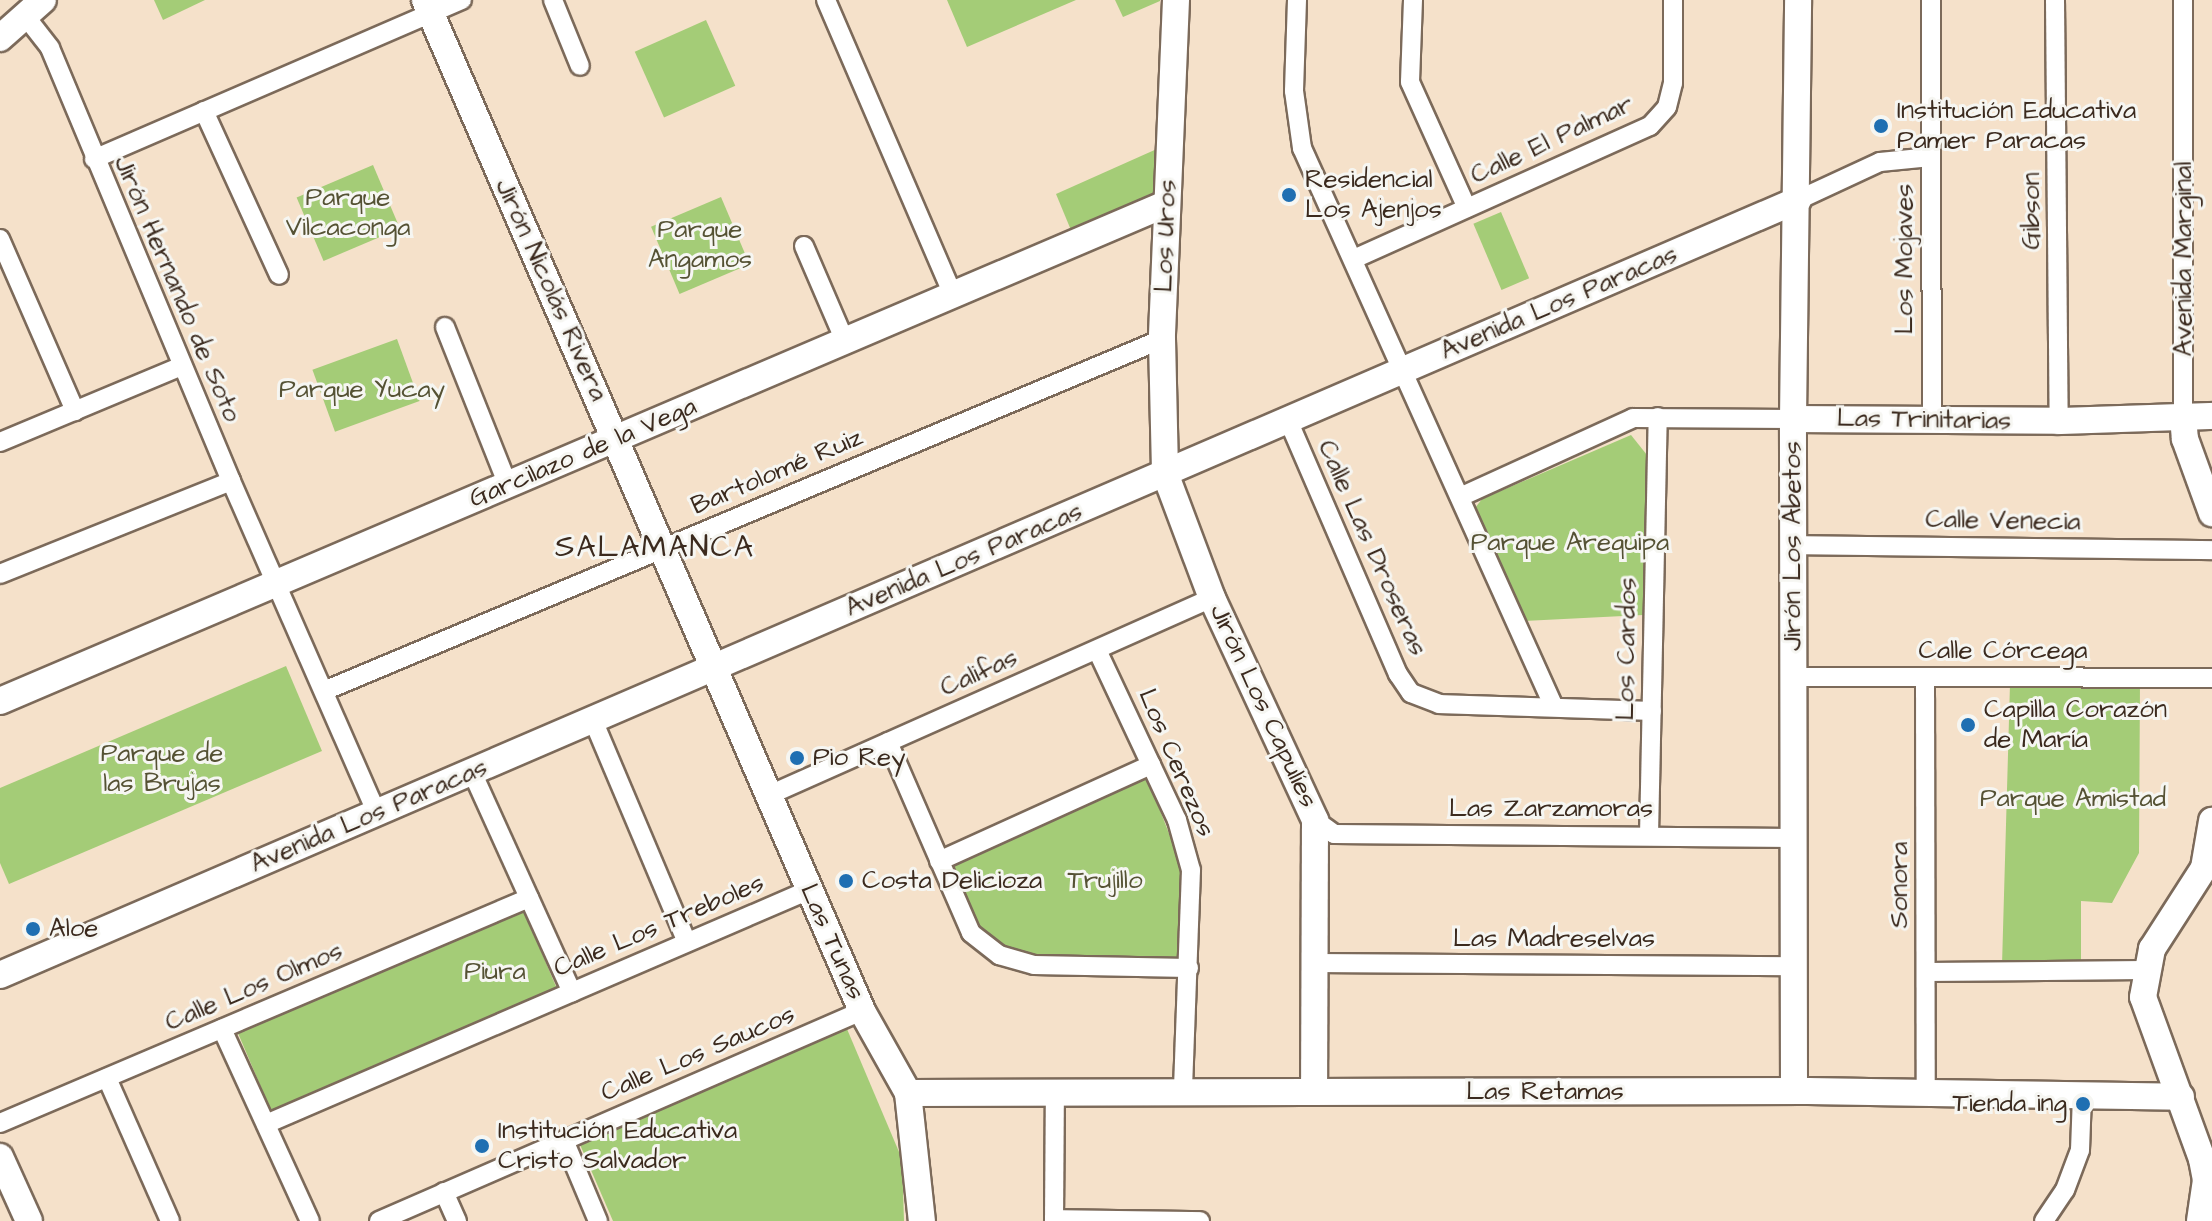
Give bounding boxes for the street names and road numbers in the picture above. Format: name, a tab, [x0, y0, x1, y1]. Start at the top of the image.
street label: Calle El Palmar	[1466, 89, 1638, 191]
street label: Jirón Hernando de Soto	[107, 151, 247, 427]
street label: Avenida Marginal	[2168, 162, 2200, 356]
street label: Gibson	[2016, 172, 2048, 250]
street label: Jirón Nicolás Rivera	[488, 174, 614, 406]
street label: Los Uros	[1148, 179, 1184, 293]
street label: Los Mojaves	[1889, 184, 1921, 334]
street label: Avenida Los Paracas	[1436, 239, 1682, 367]
street label: Garcilazo de la Vega	[465, 391, 701, 515]
street label: Las Trinitarias	[1837, 403, 2011, 437]
street label: Bartolomé Ruiz	[687, 422, 867, 522]
street label: Calle Las Droseras	[1310, 435, 1434, 661]
street label: Jirón Los Abetos	[1777, 441, 1809, 651]
street label: Avenida Los Paracas	[841, 496, 1087, 624]
street label: Calle Venecia	[1925, 504, 2081, 538]
street label: Los Cardos	[1610, 577, 1644, 721]
street label: Jirón Los Capulíes	[1202, 599, 1324, 813]
street label: Calle Córcega	[1919, 635, 2087, 667]
street label: Califas	[935, 642, 1023, 704]
street label: Los Cerezos	[1131, 684, 1221, 842]
street label: Avenida Los Paracas	[246, 752, 492, 880]
street label: Las Zarzamoras	[1449, 793, 1653, 825]
street label: Sonora	[1884, 842, 1916, 928]
street label: Calle Los Treboles	[549, 868, 769, 984]
street label: Las Tunas	[793, 879, 871, 1005]
street label: Las Madreselvas	[1453, 923, 1655, 955]
street label: Calle Los Olmos	[161, 936, 347, 1038]
street label: Calle Los Saucos	[596, 999, 800, 1109]
street label: Las Retamas	[1466, 1076, 1624, 1108]

